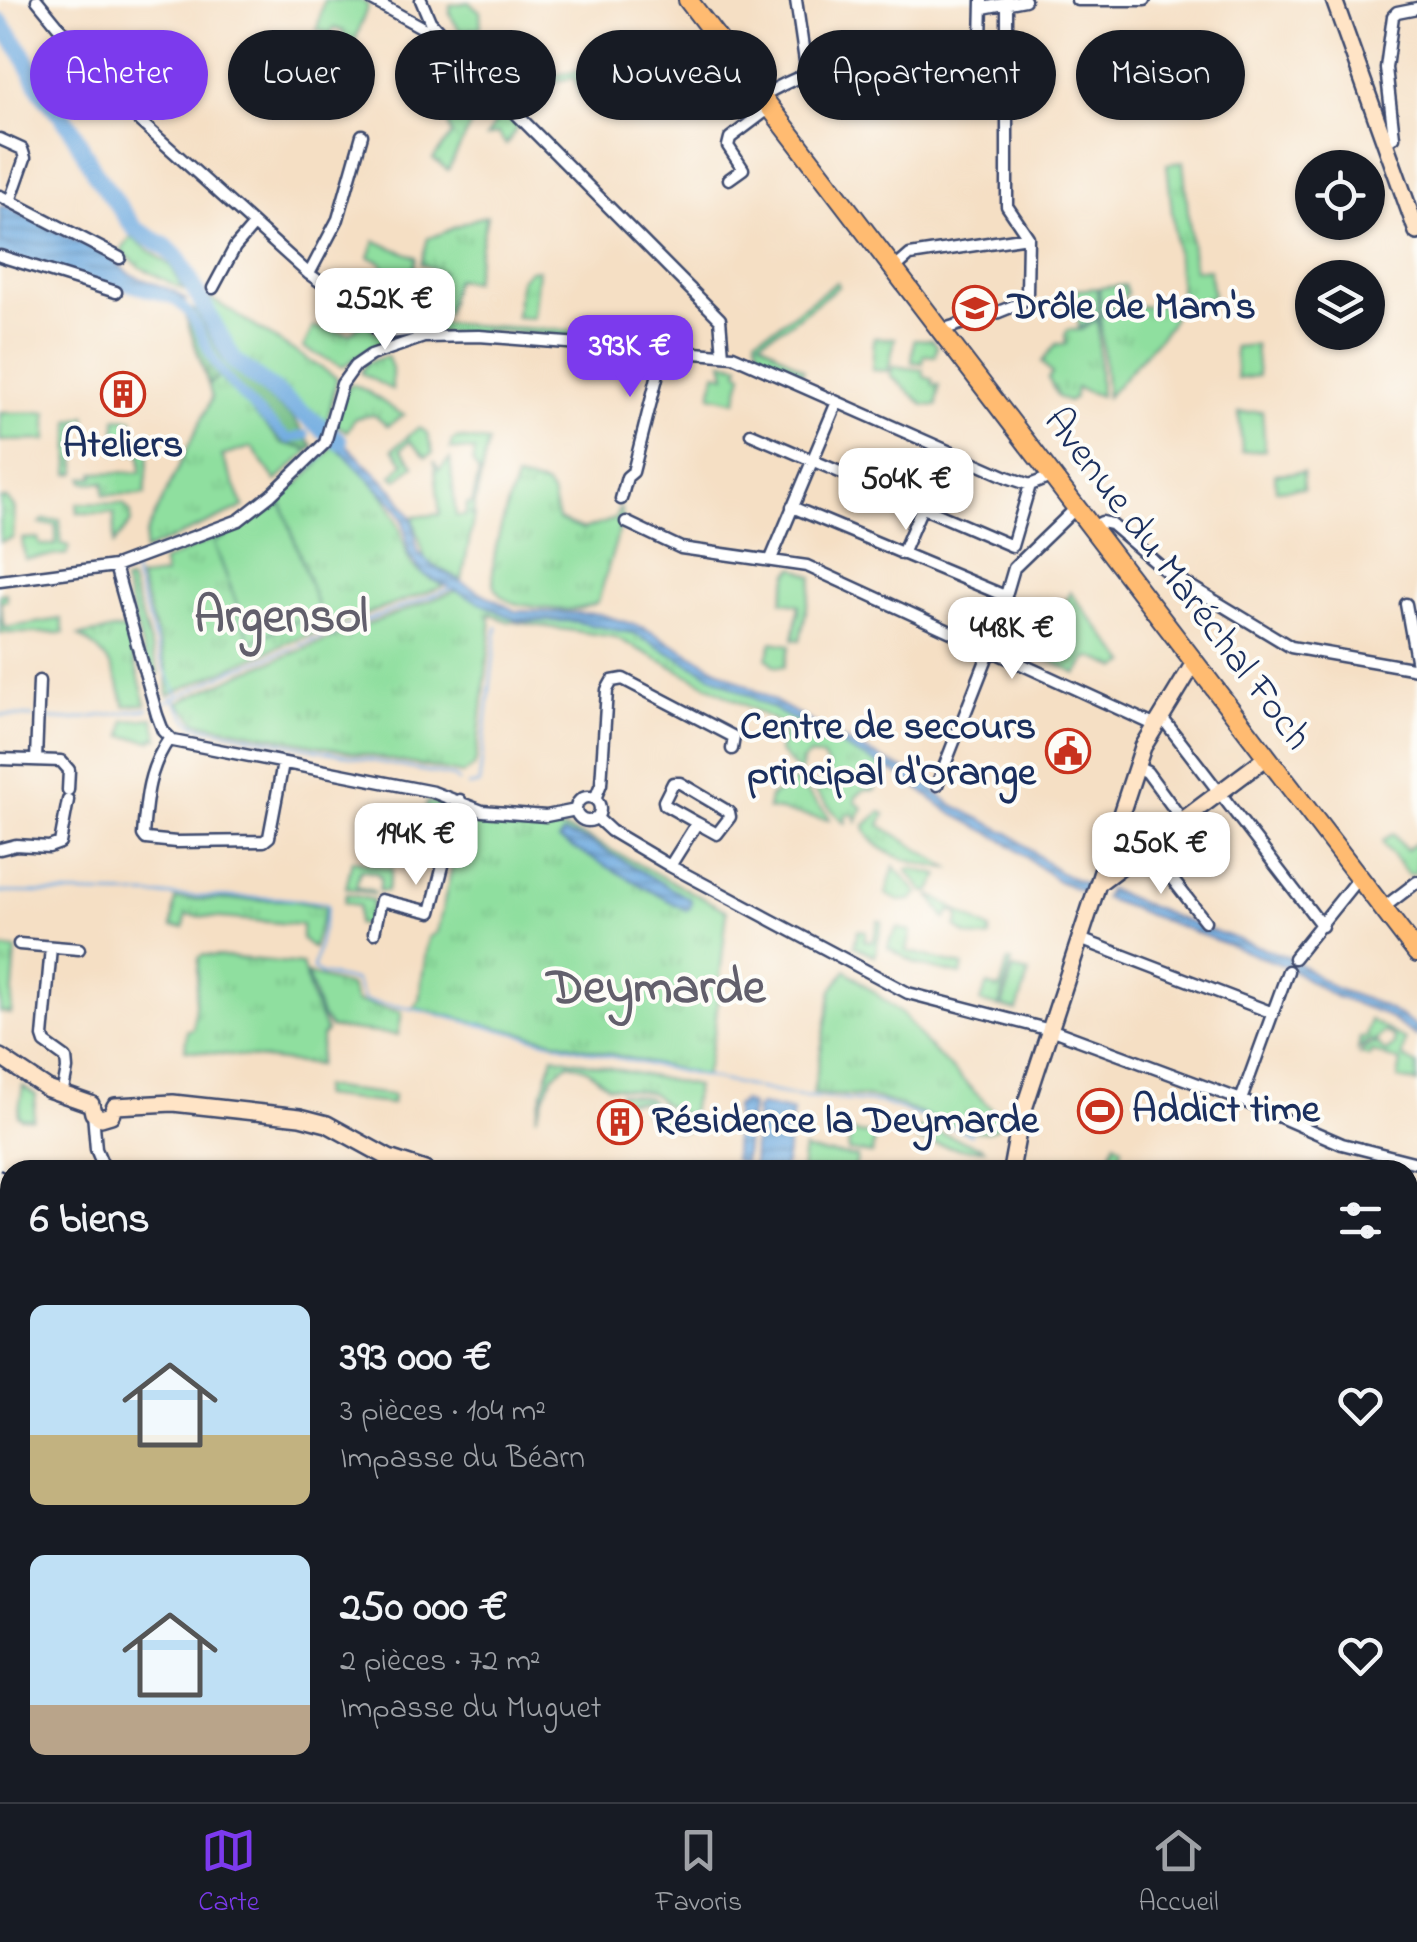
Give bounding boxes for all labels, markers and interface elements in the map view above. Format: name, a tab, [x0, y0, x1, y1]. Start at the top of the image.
chip: Acheter	[30, 30, 208, 120]
chip: Louer	[228, 30, 375, 120]
chip: Filtres	[395, 30, 556, 120]
chip: Nouveau	[576, 30, 777, 120]
chip: Appartement	[797, 30, 1056, 120]
chip: Maison	[1076, 30, 1245, 120]
map controls	[1295, 150, 1385, 350]
button: locate	[1295, 150, 1385, 240]
button: layers	[1295, 260, 1385, 350]
pin: 252K €	[304, 268, 466, 353]
text: 252K €	[337, 277, 433, 324]
place label: Drôle de Mam's	[1006, 279, 1256, 338]
school or university icon: Drôle de Mam's	[952, 285, 998, 331]
pin: 393K €	[549, 315, 711, 400]
text: 393K €	[589, 324, 671, 371]
building icon: Ateliers	[100, 371, 146, 417]
street label: Avenue du Maréchal Foch	[1027, 396, 1325, 764]
place label: Ateliers	[63, 417, 183, 476]
pin: 504K €	[825, 448, 987, 533]
text: 504K €	[860, 457, 952, 504]
district label: Argensol	[194, 582, 368, 657]
pin: 448K €	[931, 597, 1093, 682]
text: 448K €	[970, 606, 1054, 653]
place label: Centre de secours principal d'Orange	[740, 699, 1037, 804]
public building icon: Centre de secours principal d'Orange	[1045, 728, 1091, 774]
pin: 194K €	[335, 803, 497, 888]
text: 194K €	[377, 812, 455, 859]
pin: 250K €	[1080, 812, 1242, 897]
text: 250K €	[1114, 821, 1208, 868]
district label: Deymarde	[545, 953, 767, 1027]
place label: Addict time	[1132, 1082, 1321, 1141]
sports icon: Addict time	[1077, 1088, 1123, 1134]
place label: Résidence la Deymarde	[652, 1093, 1040, 1152]
building icon: Résidence la Deymarde	[597, 1099, 643, 1145]
text: 6 biens	[30, 1190, 150, 1251]
icon: filters	[1333, 1193, 1388, 1248]
text: 393 000 €	[340, 1328, 492, 1389]
icon: home	[110, 1345, 230, 1465]
icon: heart	[1333, 1378, 1388, 1433]
text: 3 pièces · 104 m²	[340, 1389, 546, 1436]
text: Impasse du Béarn	[340, 1436, 585, 1483]
text: 250 000 €	[340, 1578, 508, 1639]
icon: home	[110, 1595, 230, 1715]
icon: heart	[1333, 1628, 1388, 1683]
text: 2 pièces · 72 m²	[340, 1639, 540, 1686]
text: Impasse du Muguet	[340, 1686, 601, 1733]
tab: Carte	[198, 1823, 259, 1924]
tab: Favoris	[656, 1823, 742, 1924]
tab: Accueil	[1138, 1823, 1219, 1924]

